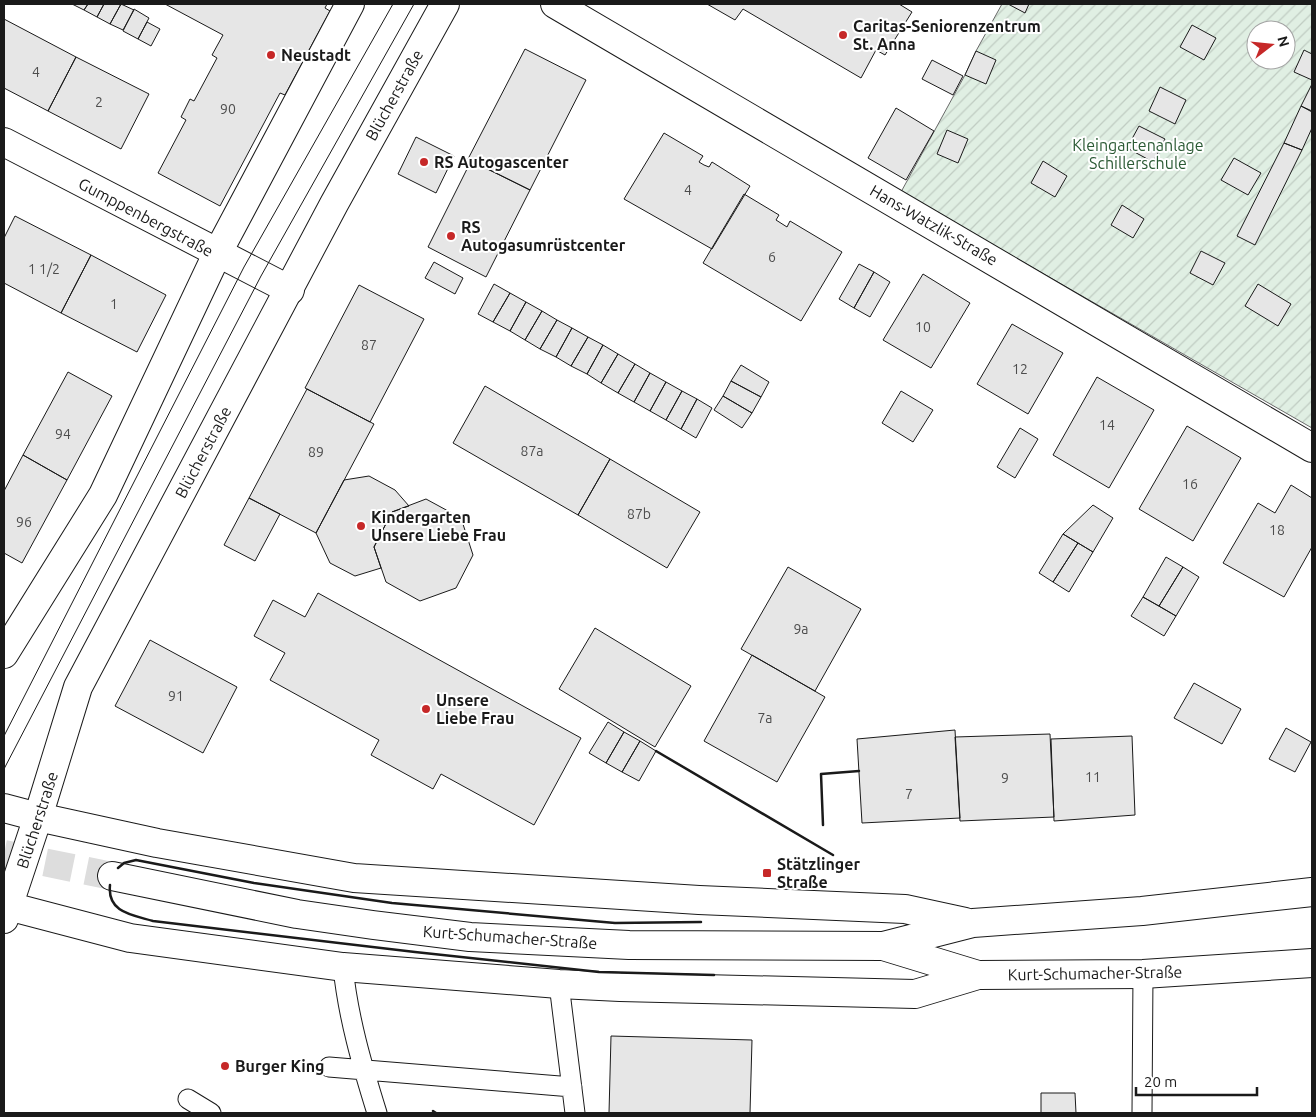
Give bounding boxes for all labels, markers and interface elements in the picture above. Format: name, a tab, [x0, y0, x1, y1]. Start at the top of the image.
place label: Caritas-Seniorenzentrum St. Anna	[853, 17, 1041, 53]
north arrow	[1246, 20, 1296, 70]
marker: Caritas-Seniorenzentrum St. Anna	[837, 29, 849, 41]
text: N	[1274, 34, 1293, 49]
place label: Neustadt	[281, 46, 351, 64]
street label: Blücherstraße	[362, 46, 426, 144]
marker: Neustadt	[265, 49, 277, 61]
house number: 4	[32, 64, 40, 80]
house number: 2	[95, 94, 103, 110]
house number: 90	[220, 101, 236, 117]
park label: Kleingartenanlage Schillerschule	[1072, 136, 1204, 172]
place label: RS Autogascenter	[434, 153, 569, 171]
marker: RS Autogascenter	[418, 156, 430, 168]
street label: Gumppenbergstraße	[76, 174, 216, 260]
street label: Hans-Watzlik-Straße	[867, 181, 1001, 269]
house number: 4	[684, 182, 692, 198]
place label: RS Autogasumrüstcenter	[461, 218, 626, 254]
marker: RS Autogasumrüstcenter	[445, 230, 457, 242]
house number: 6	[768, 249, 776, 265]
house number: 1 1/2	[28, 261, 60, 277]
house number: 1	[110, 296, 118, 312]
house number: 10	[915, 319, 931, 335]
house number: 87	[361, 337, 377, 353]
house number: 12	[1012, 361, 1028, 377]
street label: Blücherstraße	[171, 403, 235, 501]
house number: 14	[1099, 417, 1115, 433]
house number: 94	[55, 426, 71, 442]
house number: 87a	[521, 443, 544, 459]
house number: 89	[308, 444, 324, 460]
house number: 16	[1182, 476, 1198, 492]
house number: 87b	[627, 506, 651, 522]
place label: Kindergarten Unsere Liebe Frau	[371, 508, 506, 544]
house number: 96	[16, 514, 32, 530]
marker: Kindergarten Unsere Liebe Frau	[355, 520, 367, 532]
house number: 18	[1269, 522, 1285, 538]
house number: 9a	[793, 621, 809, 637]
house number: 91	[168, 688, 184, 704]
place label: Unsere Liebe Frau	[436, 691, 514, 727]
marker: Unsere Liebe Frau	[420, 703, 432, 715]
house number: 7a	[757, 710, 773, 726]
street label: Blücherstraße	[13, 769, 61, 871]
house number: 11	[1085, 769, 1101, 785]
house number: 9	[1001, 770, 1009, 786]
house number: 7	[905, 786, 913, 802]
place label: Stätzlinger Straße	[777, 855, 860, 891]
marker: Stätzlinger Straße	[761, 867, 773, 879]
street label: Kurt-Schumacher-Straße	[422, 922, 598, 952]
street label: Kurt-Schumacher-Straße	[1007, 962, 1183, 984]
place label: Burger King	[235, 1057, 325, 1075]
marker: Burger King	[219, 1060, 231, 1072]
scale bar	[1136, 1064, 1257, 1096]
text: 20 m	[1144, 1073, 1177, 1090]

